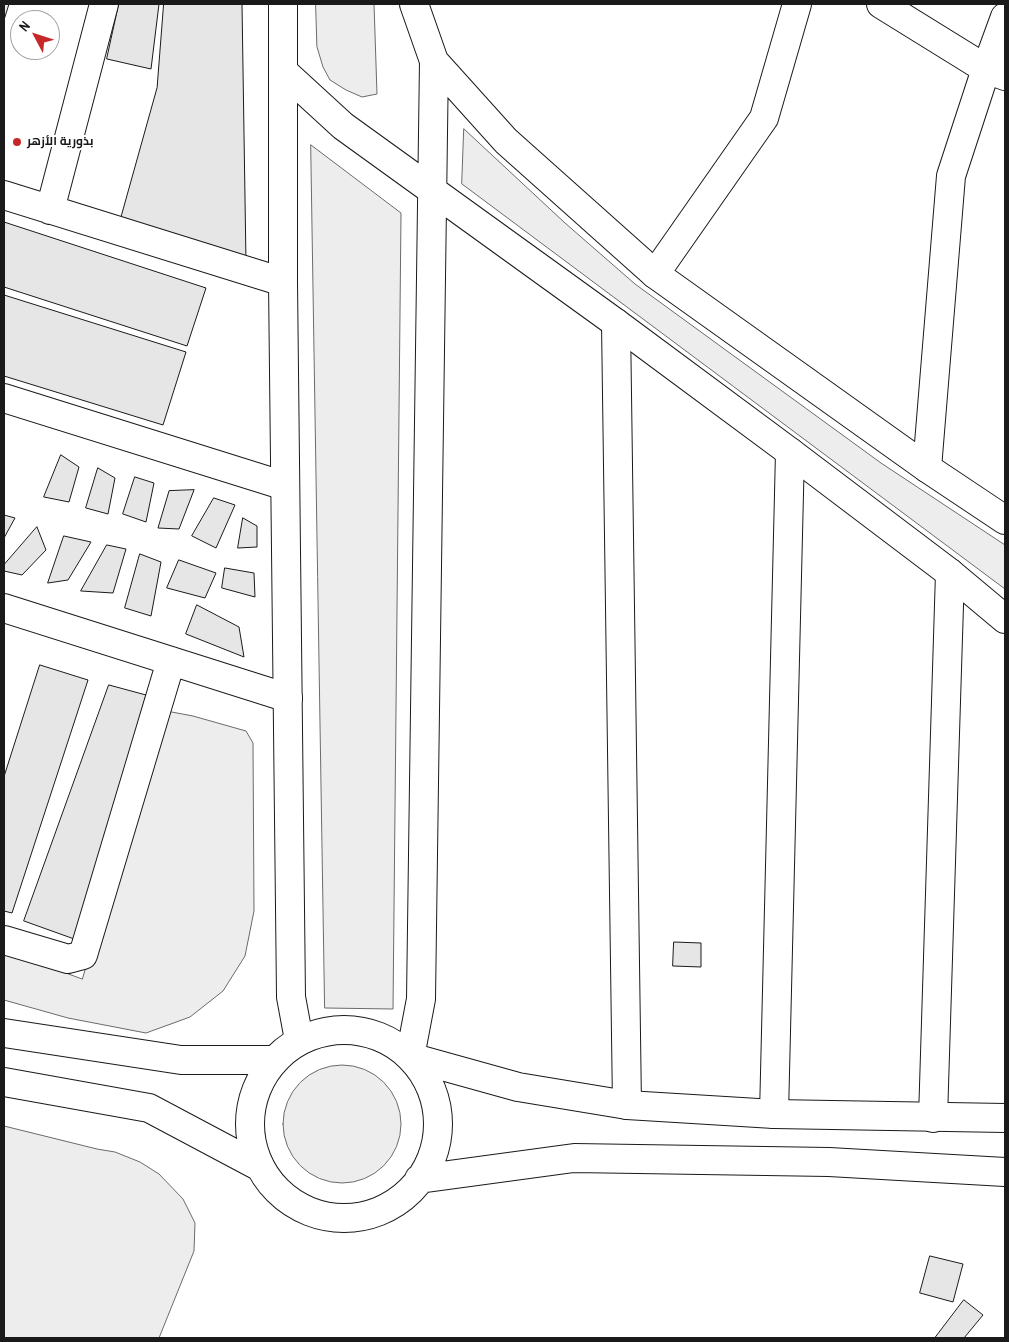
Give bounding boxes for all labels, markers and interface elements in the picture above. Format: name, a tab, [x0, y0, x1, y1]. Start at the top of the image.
north arrow	[10, 10, 60, 60]
text: N	[15, 17, 34, 35]
place label: بذورية الأزهر	[27, 135, 93, 149]
marker: بذورية الأزهر	[11, 136, 23, 148]

